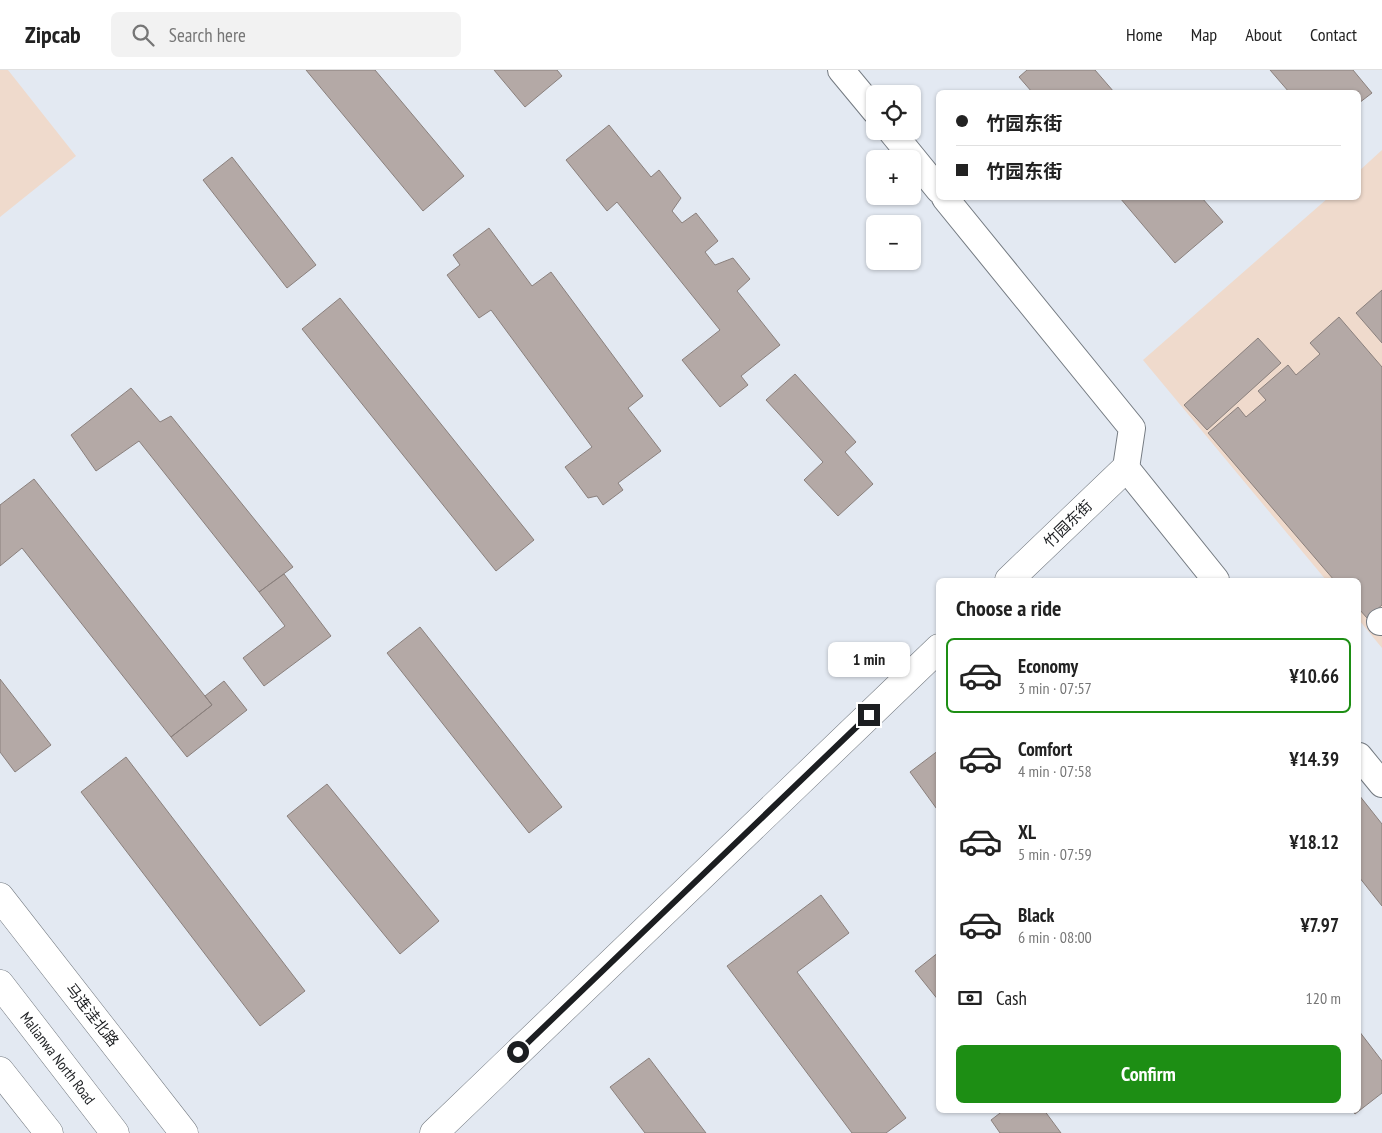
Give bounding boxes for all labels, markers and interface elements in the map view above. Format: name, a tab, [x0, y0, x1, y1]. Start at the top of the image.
search box	[111, 12, 461, 57]
text: Zipcab	[25, 19, 81, 50]
icon: search	[129, 21, 157, 49]
text: Search here	[169, 23, 246, 47]
text: Home	[1126, 23, 1163, 46]
text: Map	[1191, 23, 1217, 46]
text: About	[1245, 23, 1282, 46]
text: Contact	[1310, 23, 1357, 46]
map controls	[866, 85, 921, 270]
button: locate	[866, 85, 921, 140]
text: 竹园东街	[986, 111, 1062, 135]
button: +	[866, 150, 921, 205]
text: 竹园东街	[986, 159, 1062, 183]
button: −	[866, 215, 921, 270]
street label: 竹园东街	[1039, 496, 1096, 551]
text: Choose a ride	[956, 594, 1061, 622]
callout: 1 min	[828, 642, 910, 678]
text: 1 min	[853, 649, 885, 669]
icon: car	[958, 653, 1003, 698]
text: Economy	[1018, 654, 1078, 678]
text: ¥10.66	[1290, 664, 1339, 688]
text: 3 min · 07:57	[1018, 678, 1092, 698]
route end	[858, 704, 880, 726]
icon: car	[958, 736, 1003, 781]
text: Comfort	[1018, 737, 1072, 761]
text: ¥14.39	[1290, 747, 1339, 771]
text: 4 min · 07:58	[1018, 761, 1092, 781]
icon: car	[958, 819, 1003, 864]
text: XL	[1018, 820, 1036, 844]
text: ¥18.12	[1290, 830, 1339, 854]
text: 5 min · 07:59	[1018, 844, 1092, 864]
icon: car	[958, 902, 1003, 947]
text: Black	[1018, 903, 1054, 927]
text: ¥7.97	[1301, 913, 1339, 937]
text: 6 min · 08:00	[1018, 927, 1092, 947]
street label: 马连洼北路	[62, 979, 123, 1050]
icon: cash	[956, 984, 984, 1012]
text: Cash	[996, 986, 1027, 1010]
text: 120 m	[1306, 988, 1341, 1008]
street label: Malianwa North Road	[16, 1008, 99, 1108]
route start	[507, 1041, 529, 1063]
button: Confirm	[956, 1045, 1341, 1103]

